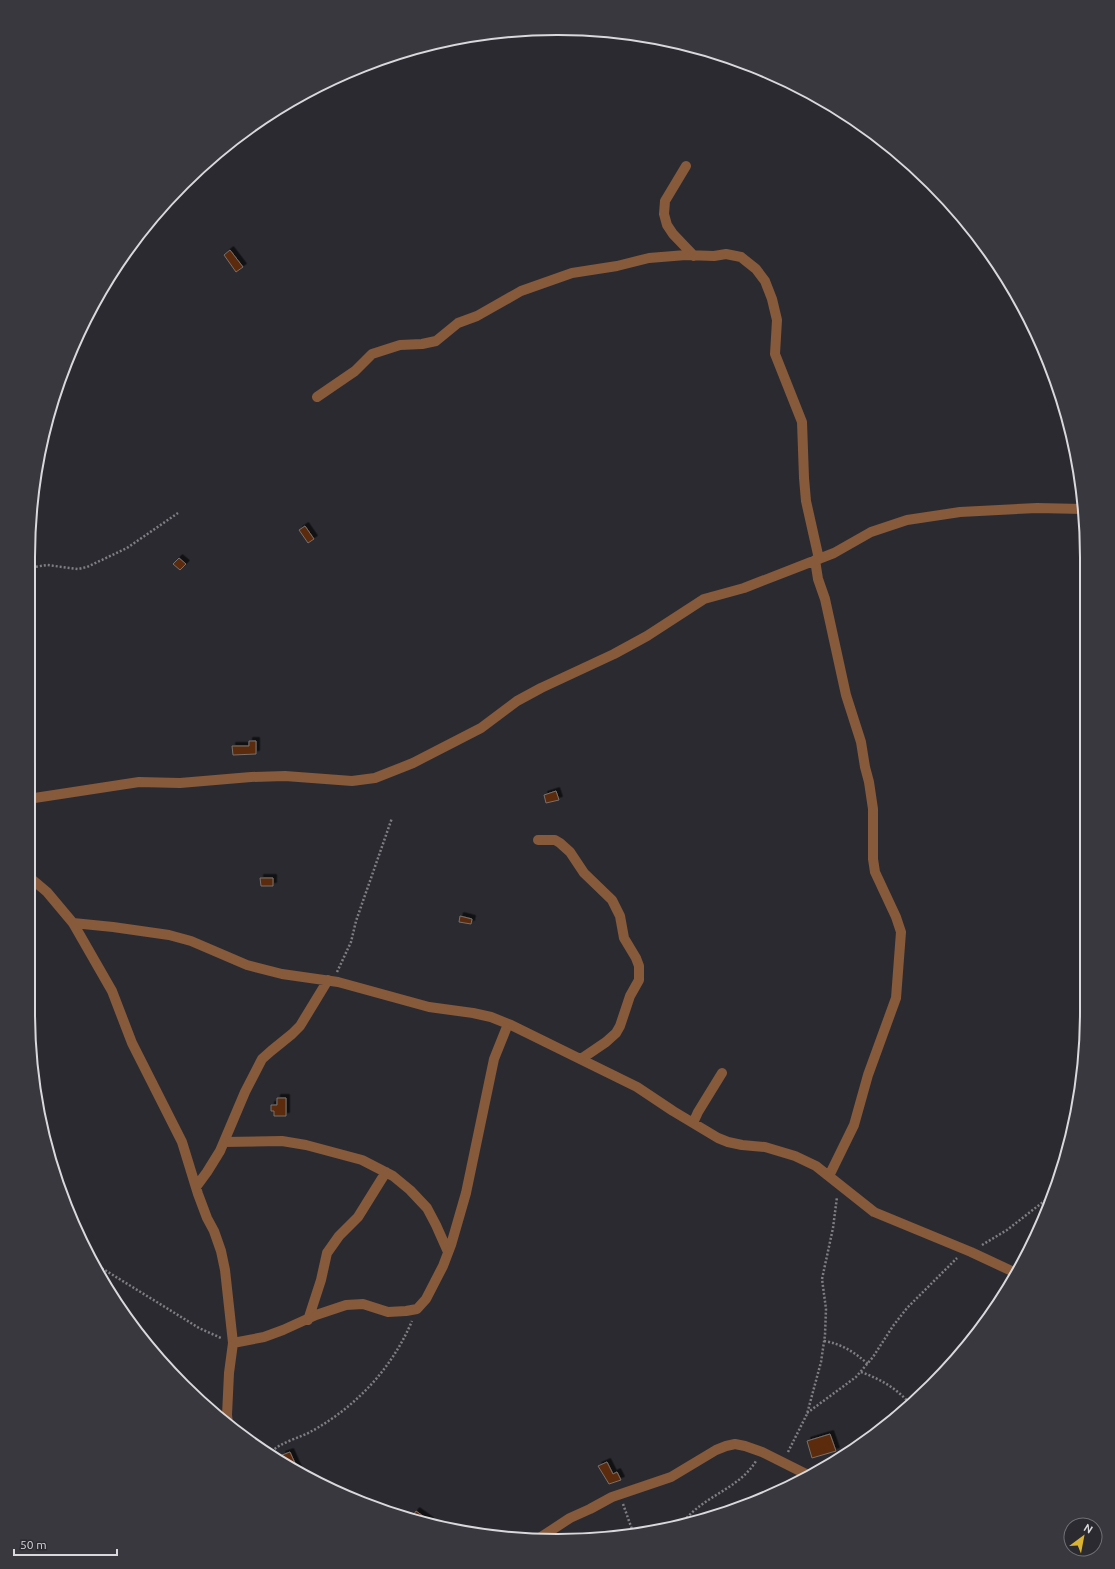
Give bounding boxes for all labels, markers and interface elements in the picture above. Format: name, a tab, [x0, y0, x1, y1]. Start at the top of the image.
north arrow	[1063, 1517, 1103, 1557]
text: N	[1082, 1521, 1095, 1536]
scale bar	[14, 1531, 117, 1557]
text: 50 m	[20, 1538, 47, 1551]

